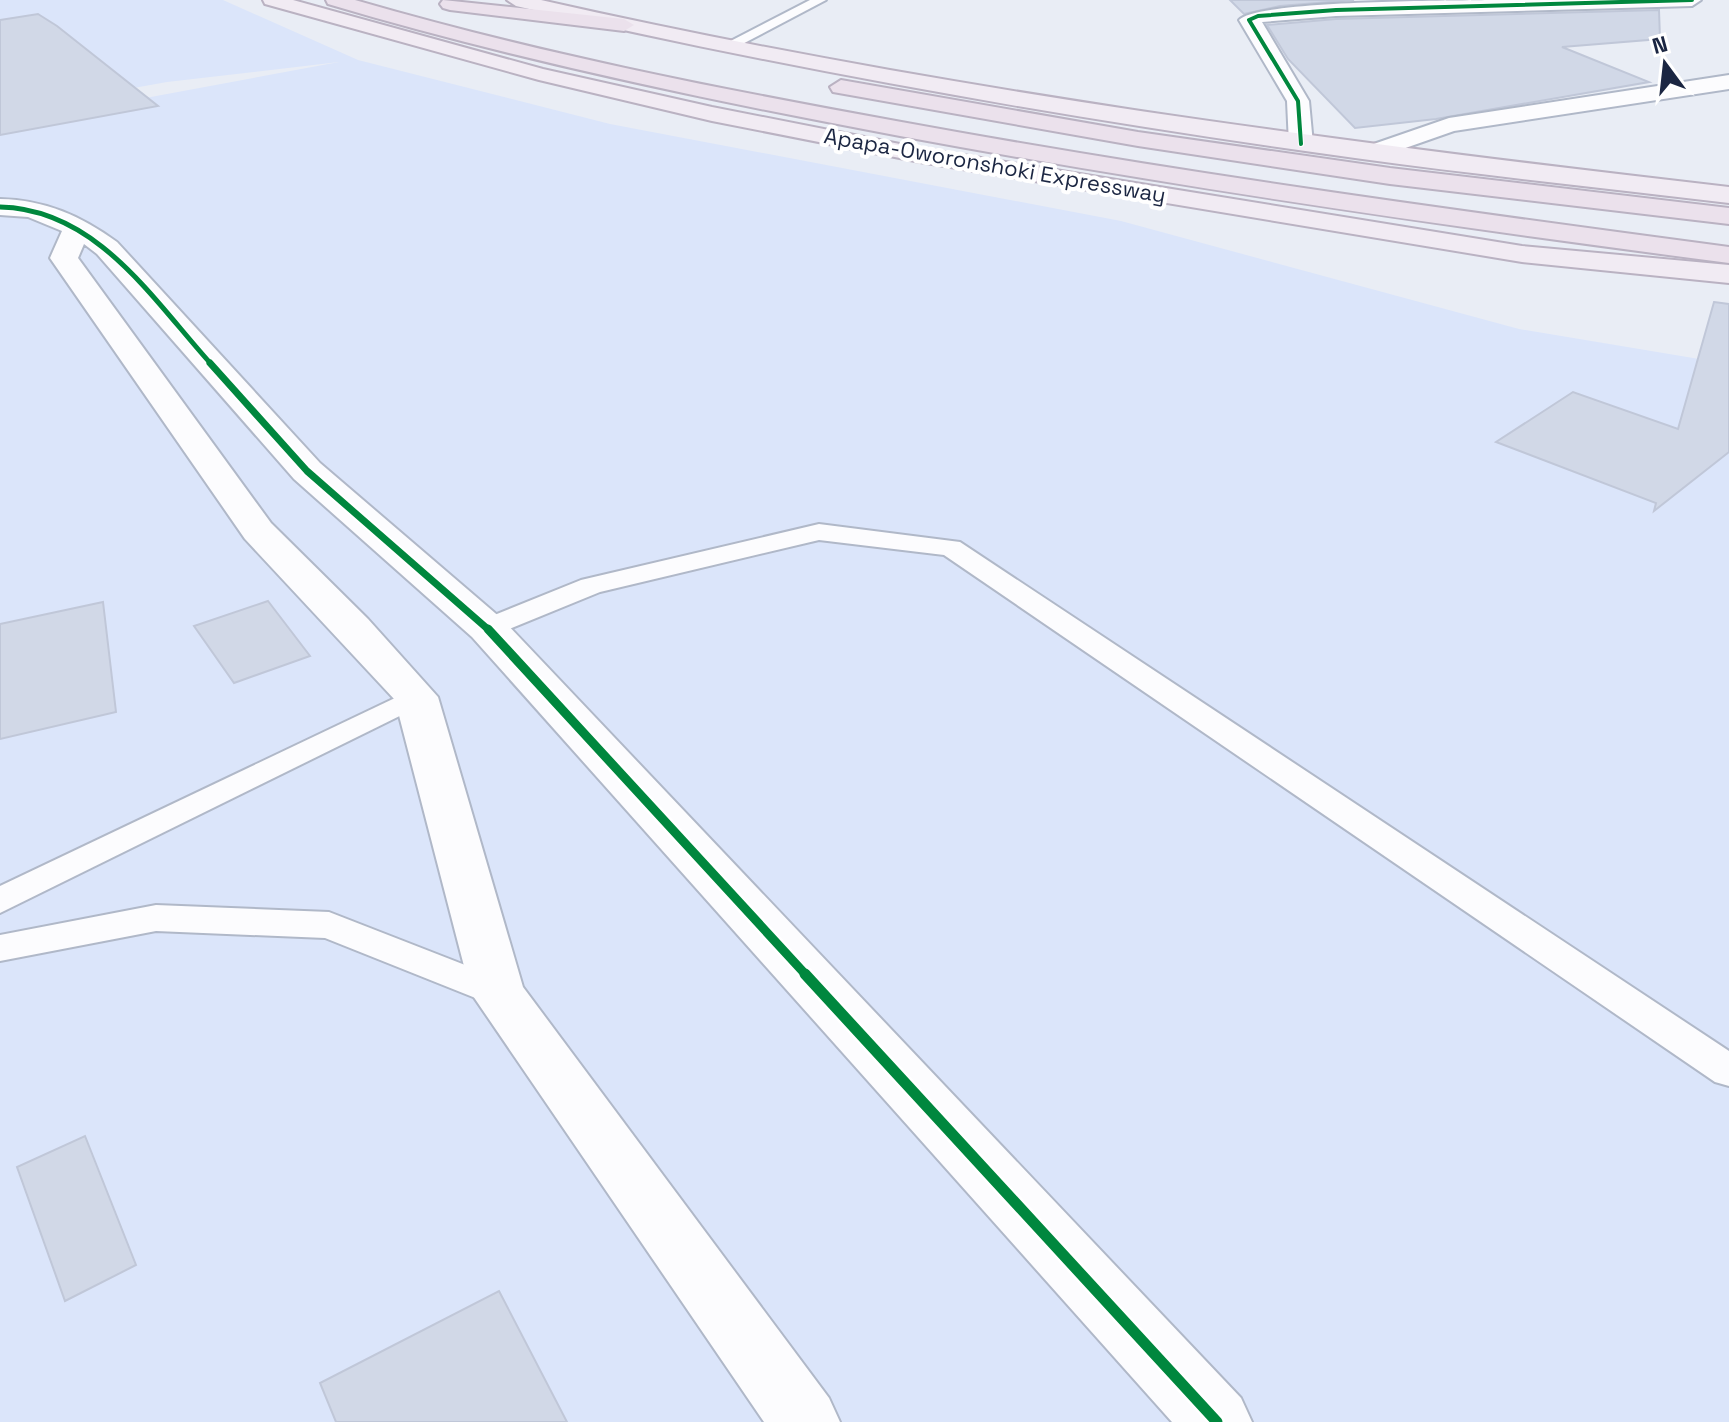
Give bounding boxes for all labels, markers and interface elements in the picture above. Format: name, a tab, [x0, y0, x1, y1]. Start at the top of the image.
north arrow	[1625, 24, 1705, 104]
text: N	[1649, 29, 1671, 60]
street label: Apapa-Oworonshoki Expressway	[822, 121, 1168, 209]

